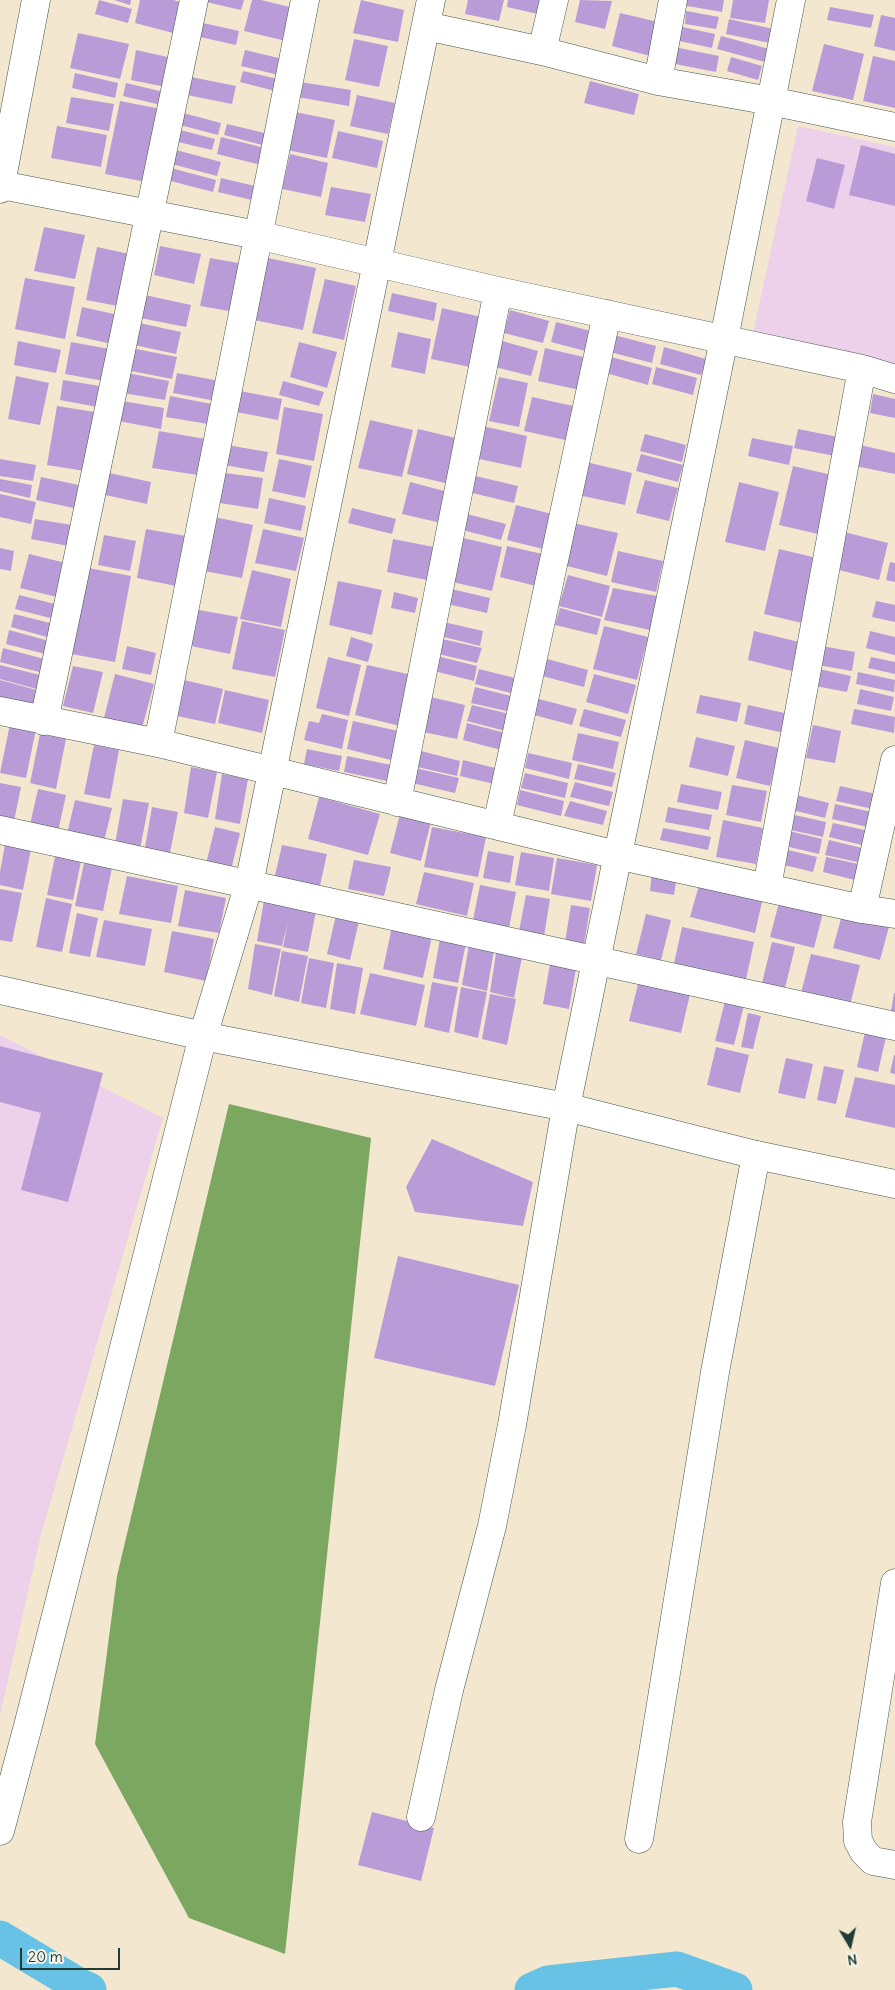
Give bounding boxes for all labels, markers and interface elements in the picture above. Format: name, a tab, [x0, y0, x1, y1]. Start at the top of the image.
north arrow	[825, 1920, 875, 1970]
scale bar	[22, 1938, 122, 1970]
text: 20 m	[28, 1947, 63, 1966]
text: N	[846, 1950, 859, 1969]

